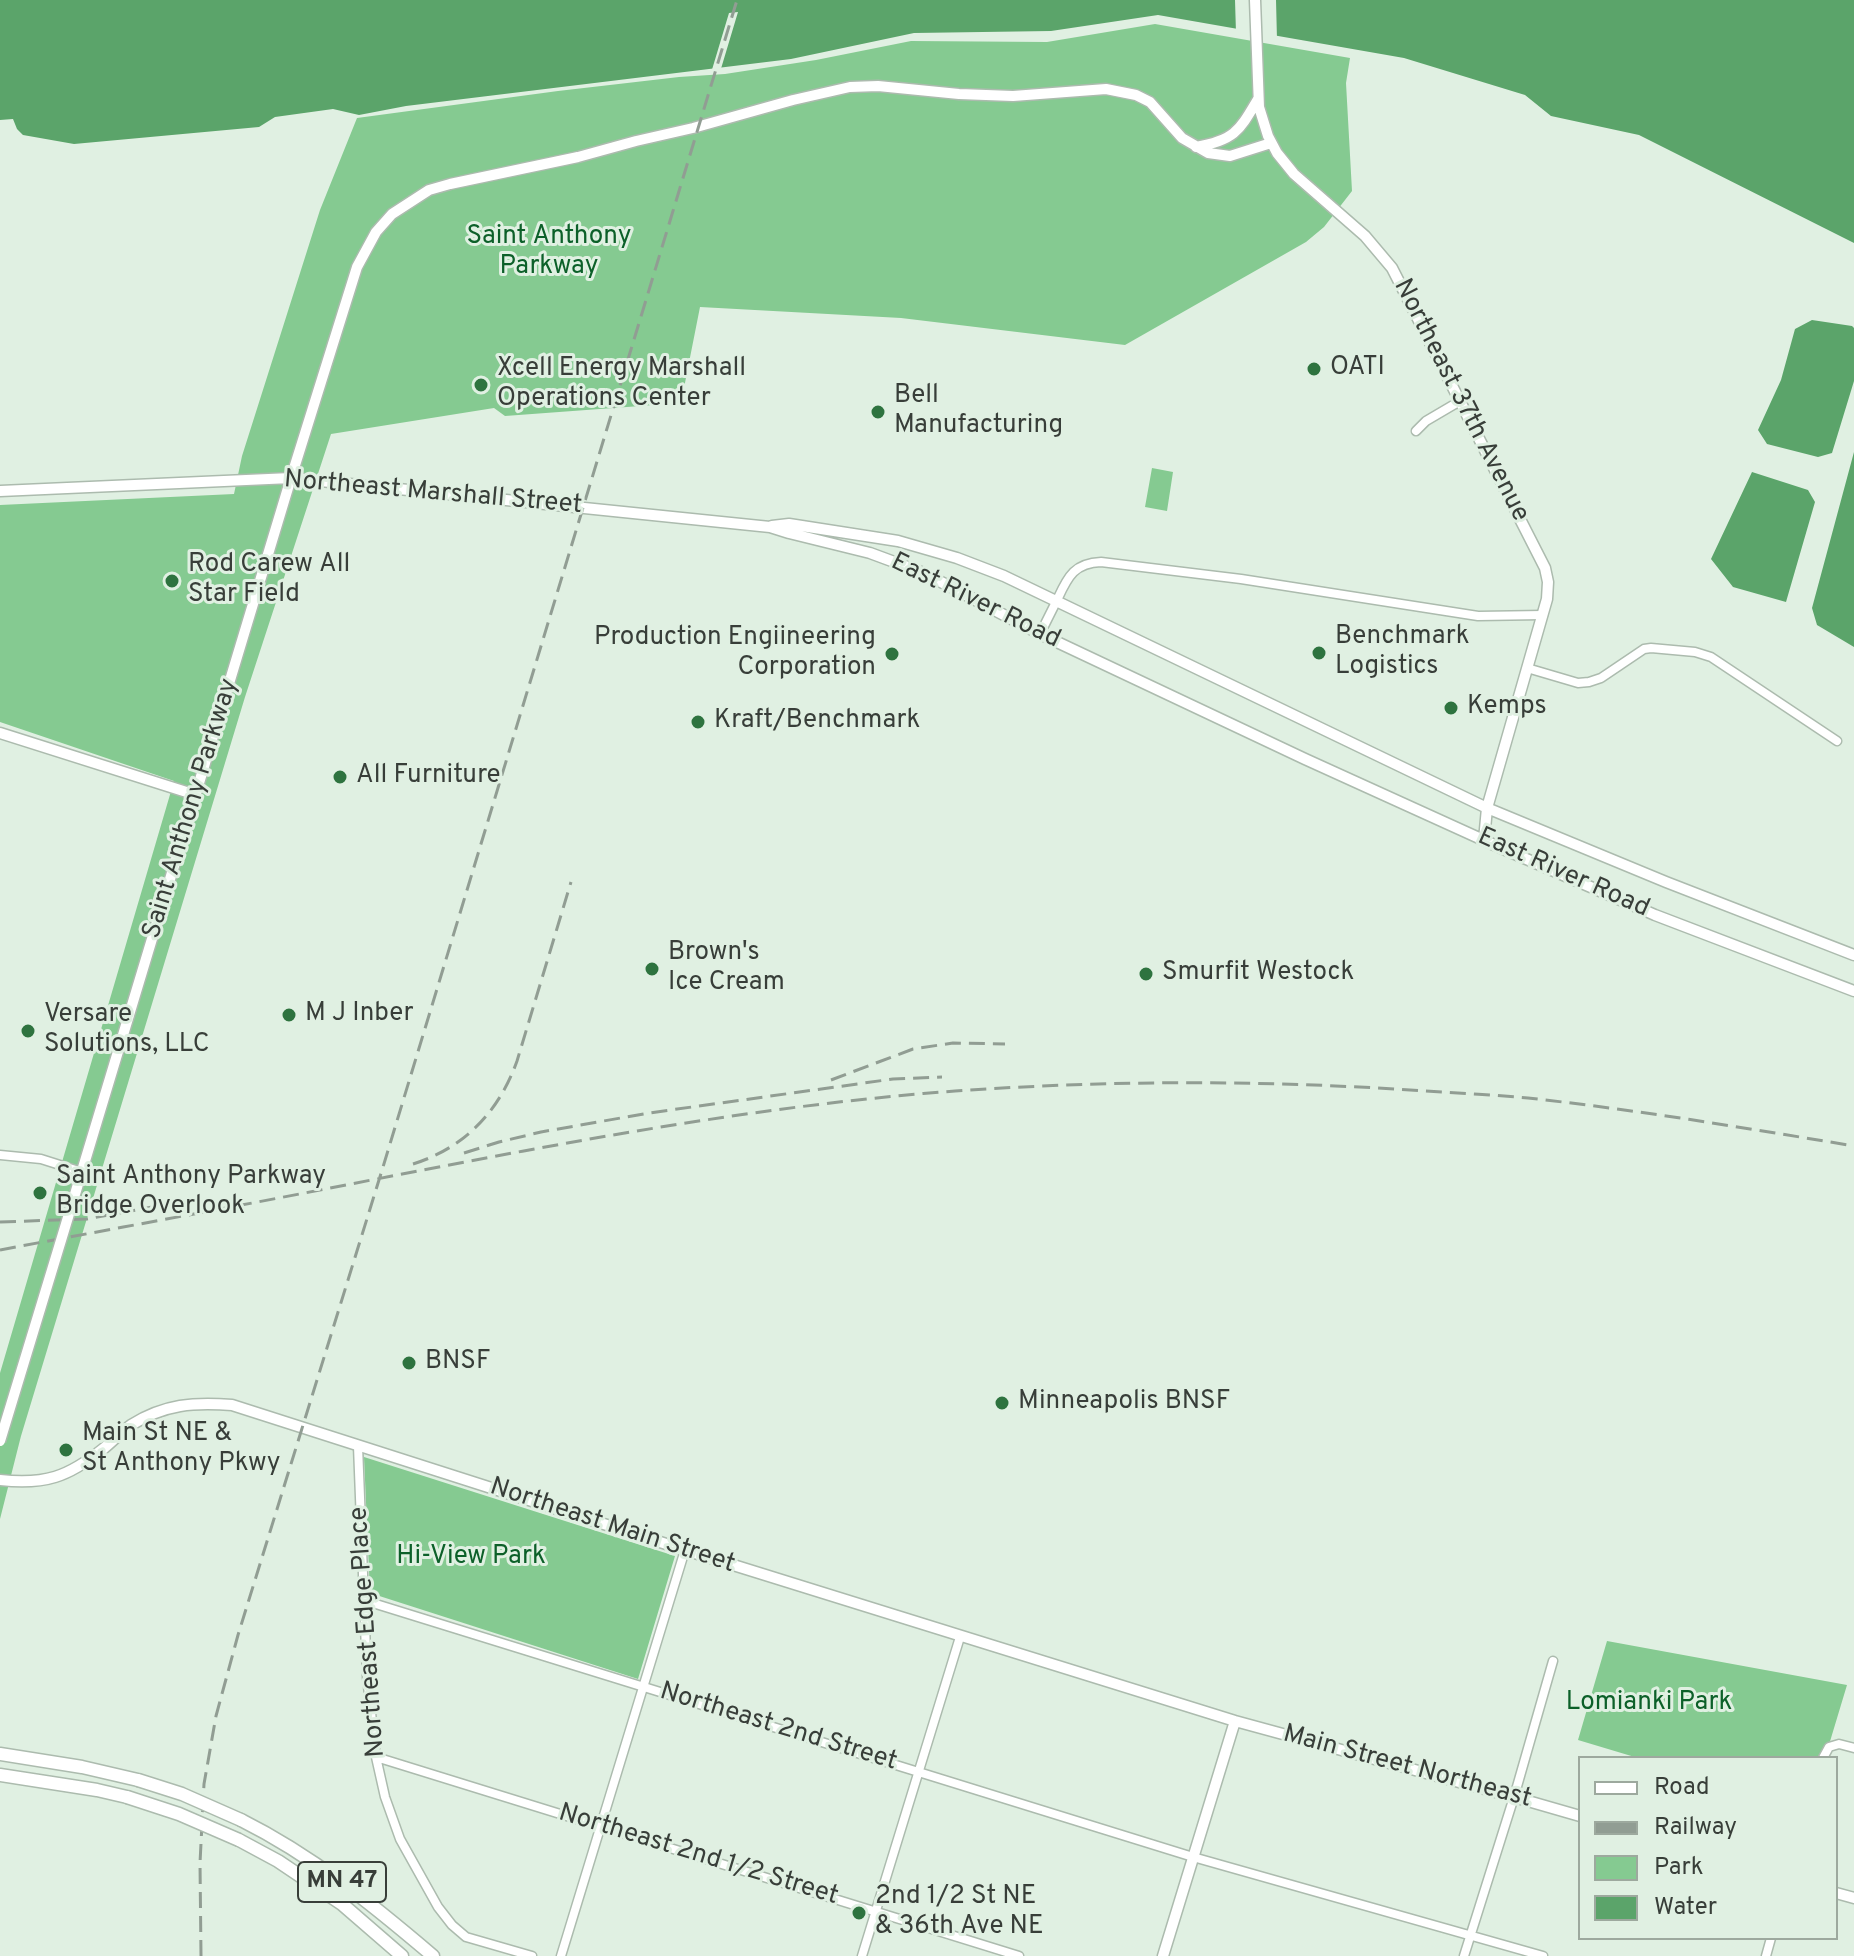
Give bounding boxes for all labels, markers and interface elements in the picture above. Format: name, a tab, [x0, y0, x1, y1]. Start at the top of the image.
park label: Saint Anthony Parkway	[467, 222, 631, 284]
street label: Northeast 37th Avenue	[1385, 274, 1535, 528]
place label: OATI	[1330, 353, 1385, 385]
place label: Xcell Energy Marshall Operations Center	[497, 354, 746, 416]
marker: OATI	[1305, 360, 1323, 378]
marker: Xcell Energy Marshall Operations Center	[472, 376, 490, 394]
place label: Bell Manufacturing	[894, 381, 1063, 442]
marker: Bell Manufacturing	[869, 403, 887, 421]
street label: Northeast Marshall Street	[283, 465, 583, 523]
street label: East River Road	[885, 547, 1065, 657]
place label: Rod Carew All Star Field	[188, 550, 350, 612]
marker: Rod Carew All Star Field	[163, 572, 181, 590]
place label: Benchmark Logistics	[1335, 622, 1469, 684]
place label: Production Engiineering Corporation	[594, 623, 876, 684]
marker: Benchmark Logistics	[1310, 644, 1328, 662]
marker: Production Engiineering Corporation	[883, 645, 901, 663]
street label: Saint Anthony Parkway	[138, 675, 246, 943]
place label: Kemps	[1467, 692, 1547, 724]
marker: Kemps	[1442, 699, 1460, 717]
place label: Kraft/Benchmark	[714, 706, 920, 738]
marker: Kraft/Benchmark	[689, 713, 707, 731]
place label: All Furniture	[356, 761, 501, 793]
marker: All Furniture	[331, 768, 349, 786]
street label: East River Road	[1472, 822, 1654, 926]
place label: Brown's Ice Cream	[668, 938, 785, 1000]
place label: Smurfit Westock	[1162, 958, 1354, 990]
marker: Brown's Ice Cream	[643, 960, 661, 978]
marker: Smurfit Westock	[1137, 965, 1155, 983]
place label: M J Inber	[305, 999, 414, 1031]
place label: Versare Solutions, LLC	[44, 1000, 210, 1062]
marker: M J Inber	[280, 1006, 298, 1024]
marker: Versare Solutions, LLC	[19, 1022, 37, 1040]
place label: Saint Anthony Parkway Bridge Overlook	[56, 1162, 326, 1224]
marker: Saint Anthony Parkway Bridge Overlook	[31, 1184, 49, 1202]
place label: BNSF	[425, 1347, 491, 1379]
marker: BNSF	[400, 1354, 418, 1372]
place label: Minneapolis BNSF	[1018, 1387, 1230, 1419]
marker: Minneapolis BNSF	[993, 1394, 1011, 1412]
place label: Main St NE & St Anthony Pkwy	[82, 1419, 280, 1480]
marker: Main St NE & St Anthony Pkwy	[57, 1441, 75, 1459]
street label: Northeast Main Street	[486, 1473, 738, 1581]
street label: Northeast Edge Place	[345, 1506, 393, 1758]
park label: Hi-View Park	[396, 1542, 546, 1574]
street label: Northeast 2nd Street	[656, 1677, 900, 1779]
park label: Lomianki Park	[1566, 1688, 1732, 1720]
street label: Main Street Northeast	[1279, 1720, 1535, 1816]
legend	[1578, 1756, 1838, 1940]
text: Road	[1654, 1773, 1710, 1803]
street label: Northeast 2nd 1/2 Street	[554, 1799, 842, 1913]
text: Railway	[1654, 1813, 1737, 1843]
text: Park	[1654, 1853, 1704, 1883]
road number: MN 47	[298, 1862, 386, 1902]
place label: 2nd 1/2 St NE & 36th Ave NE	[875, 1882, 1043, 1944]
text: Water	[1654, 1893, 1717, 1923]
marker: 2nd 1/2 St NE & 36th Ave NE	[850, 1904, 868, 1922]

